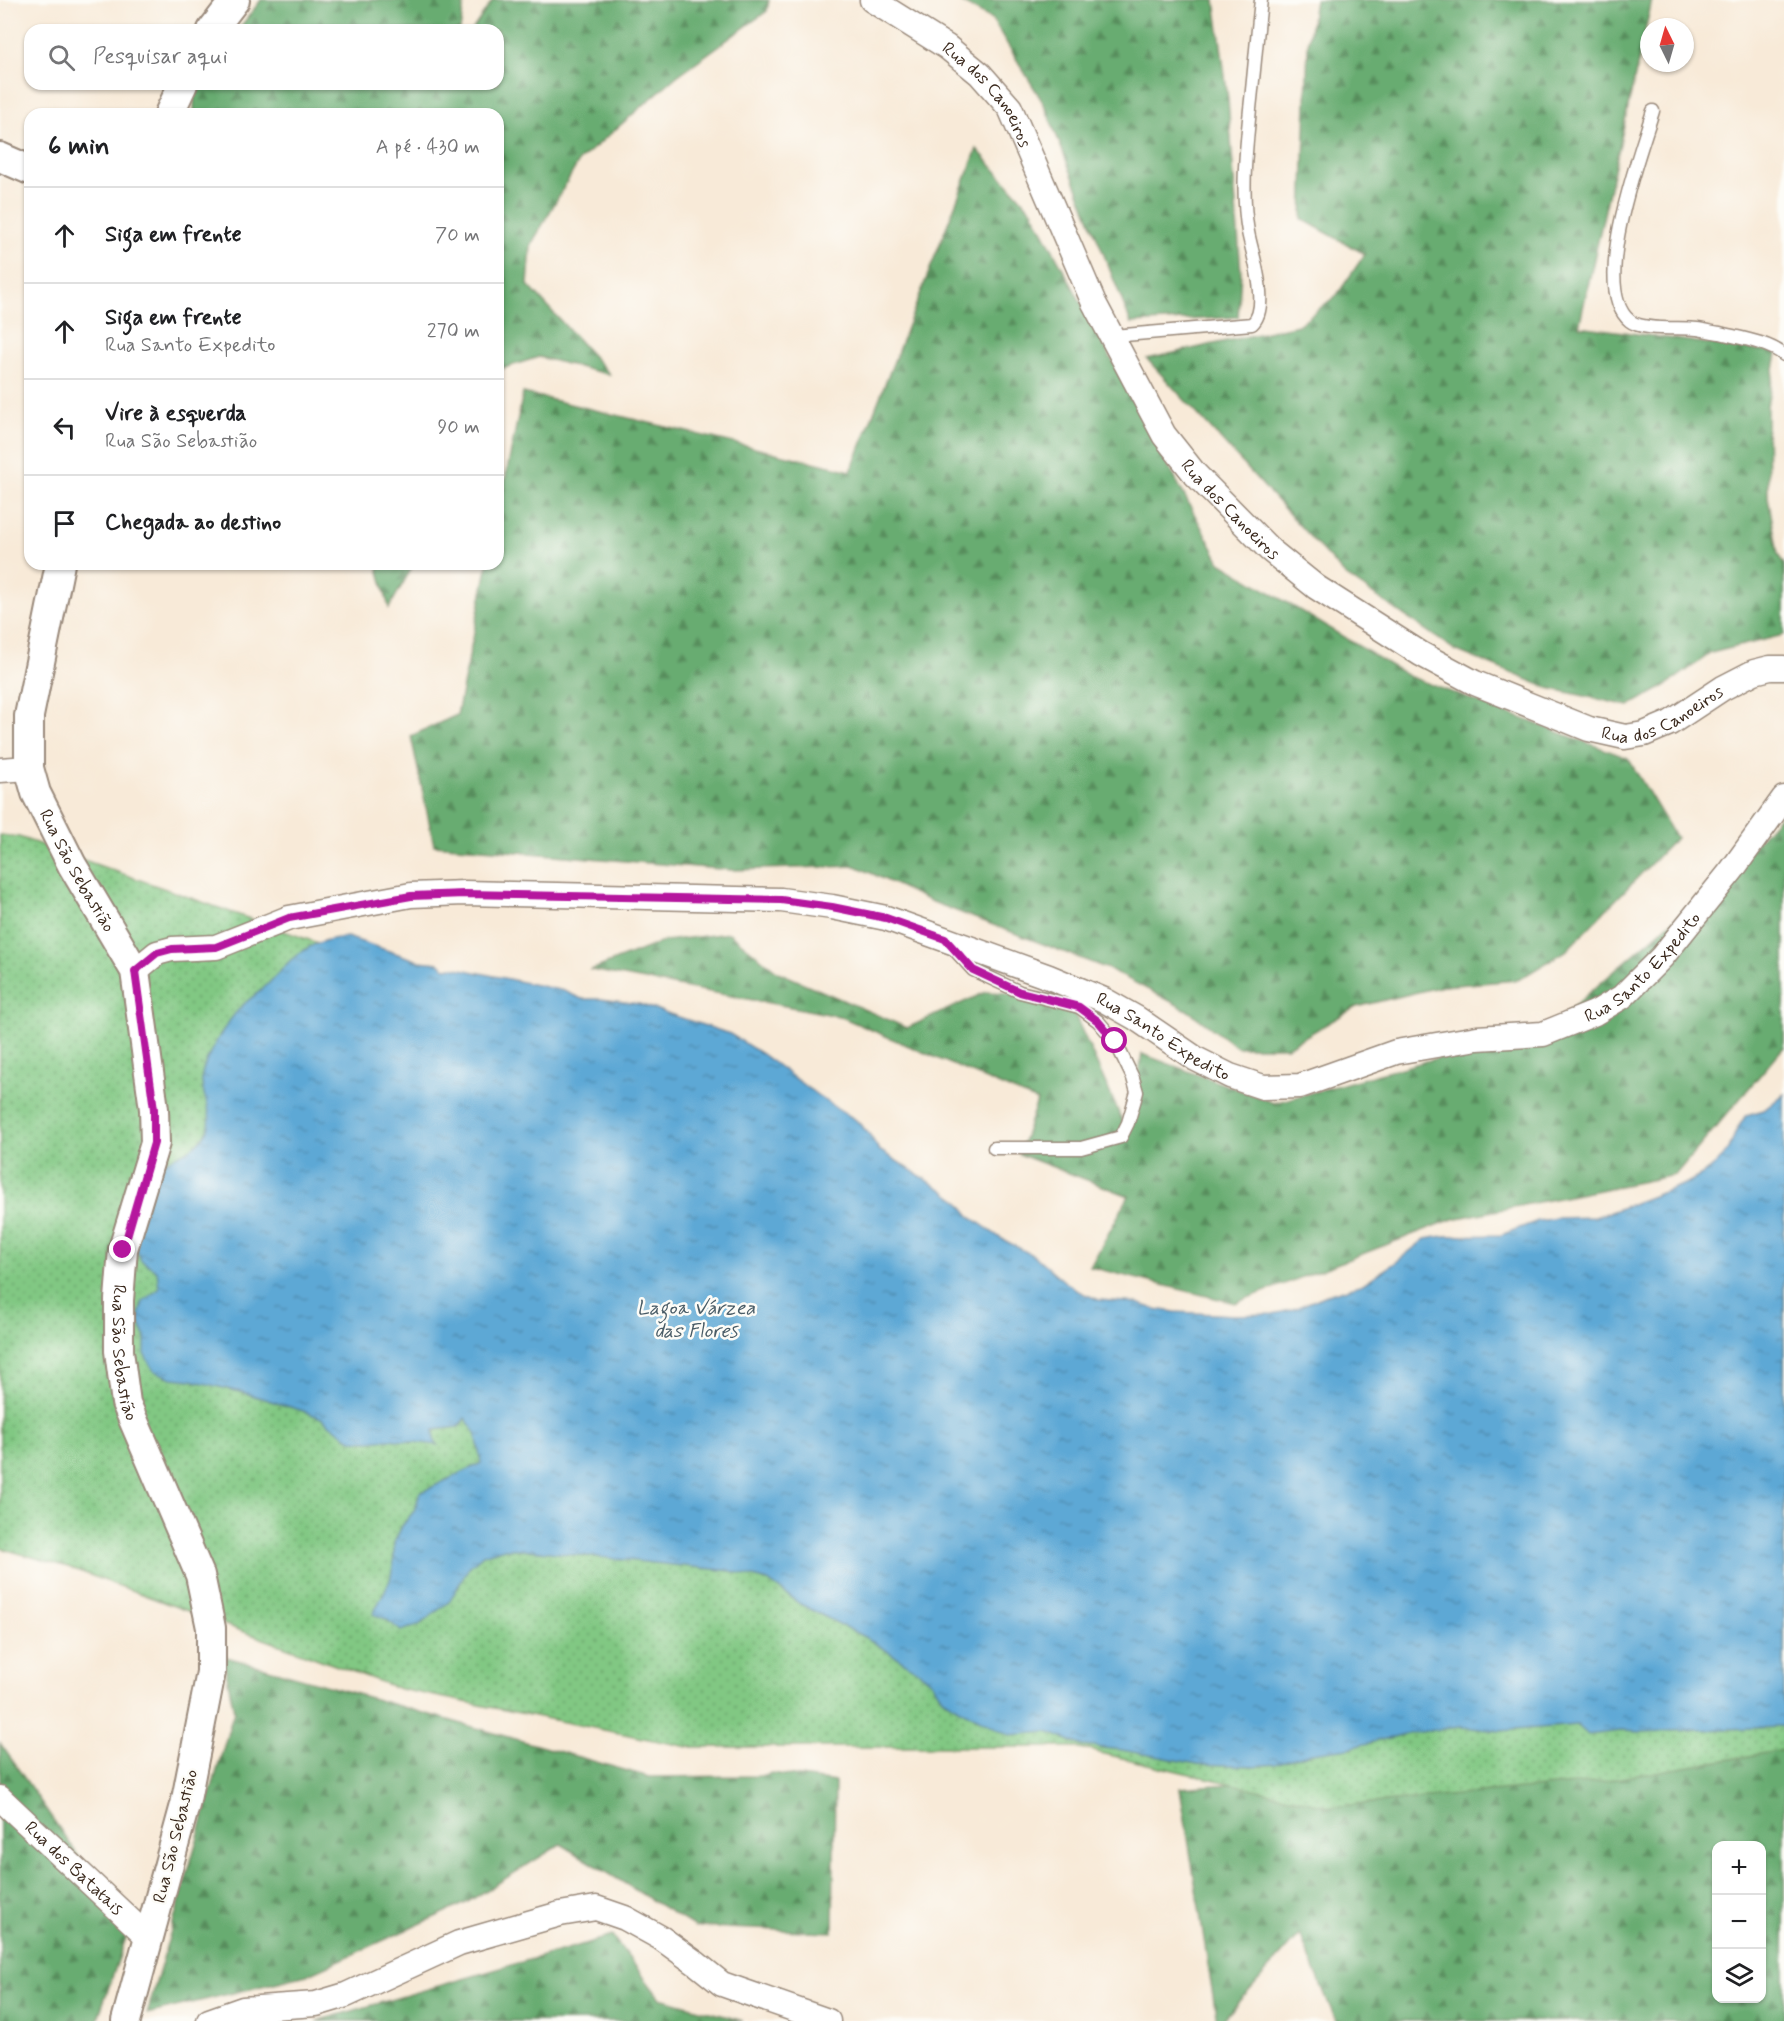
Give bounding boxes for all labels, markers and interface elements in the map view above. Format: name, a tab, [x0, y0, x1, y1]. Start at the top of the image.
north arrow	[1640, 18, 1694, 72]
search box	[24, 24, 504, 90]
street label: Rua dos Canoeiros	[937, 37, 1037, 152]
icon: search	[45, 41, 78, 74]
text: Pesquisar aqui	[93, 43, 228, 71]
text: 6 min	[48, 130, 110, 164]
text: A pé · 430 m	[376, 134, 480, 161]
icon: ahead	[48, 219, 81, 252]
text: Siga em frente	[105, 221, 242, 249]
text: 70 m	[435, 222, 480, 249]
text: Siga em frente	[105, 304, 242, 332]
icon: ahead	[48, 315, 81, 348]
text: 270 m	[427, 318, 480, 345]
text: Rua Santo Expedito	[105, 332, 275, 359]
text: Vire à esquerda	[105, 400, 246, 428]
icon: left	[48, 411, 81, 444]
text: 90 m	[437, 414, 480, 441]
text: Rua São Sebastião	[105, 428, 257, 455]
street label: Rua dos Canoeiros	[1175, 454, 1284, 566]
icon: arrive	[48, 507, 81, 540]
text: Chegada ao destino	[105, 509, 281, 537]
street label: Rua dos Canoeiros	[1599, 680, 1728, 750]
street label: Rua São Sebastião	[33, 805, 120, 937]
street label: Rua Santo Expedito	[1581, 907, 1707, 1029]
street label: Rua Santo Expedito	[1092, 987, 1234, 1087]
route start	[1101, 1027, 1127, 1053]
route end	[109, 1236, 135, 1262]
street label: Rua São Sebastião	[106, 1283, 143, 1425]
water label: Lagoa Várzea das Flores	[637, 1295, 755, 1345]
street label: Rua São Sebastião	[148, 1767, 204, 1906]
street label: Rua dos Batatais	[19, 1816, 128, 1921]
map controls	[1712, 1841, 1766, 2003]
button: +	[1712, 1841, 1766, 1895]
button: −	[1712, 1895, 1766, 1949]
button: layers	[1712, 1949, 1766, 2003]

